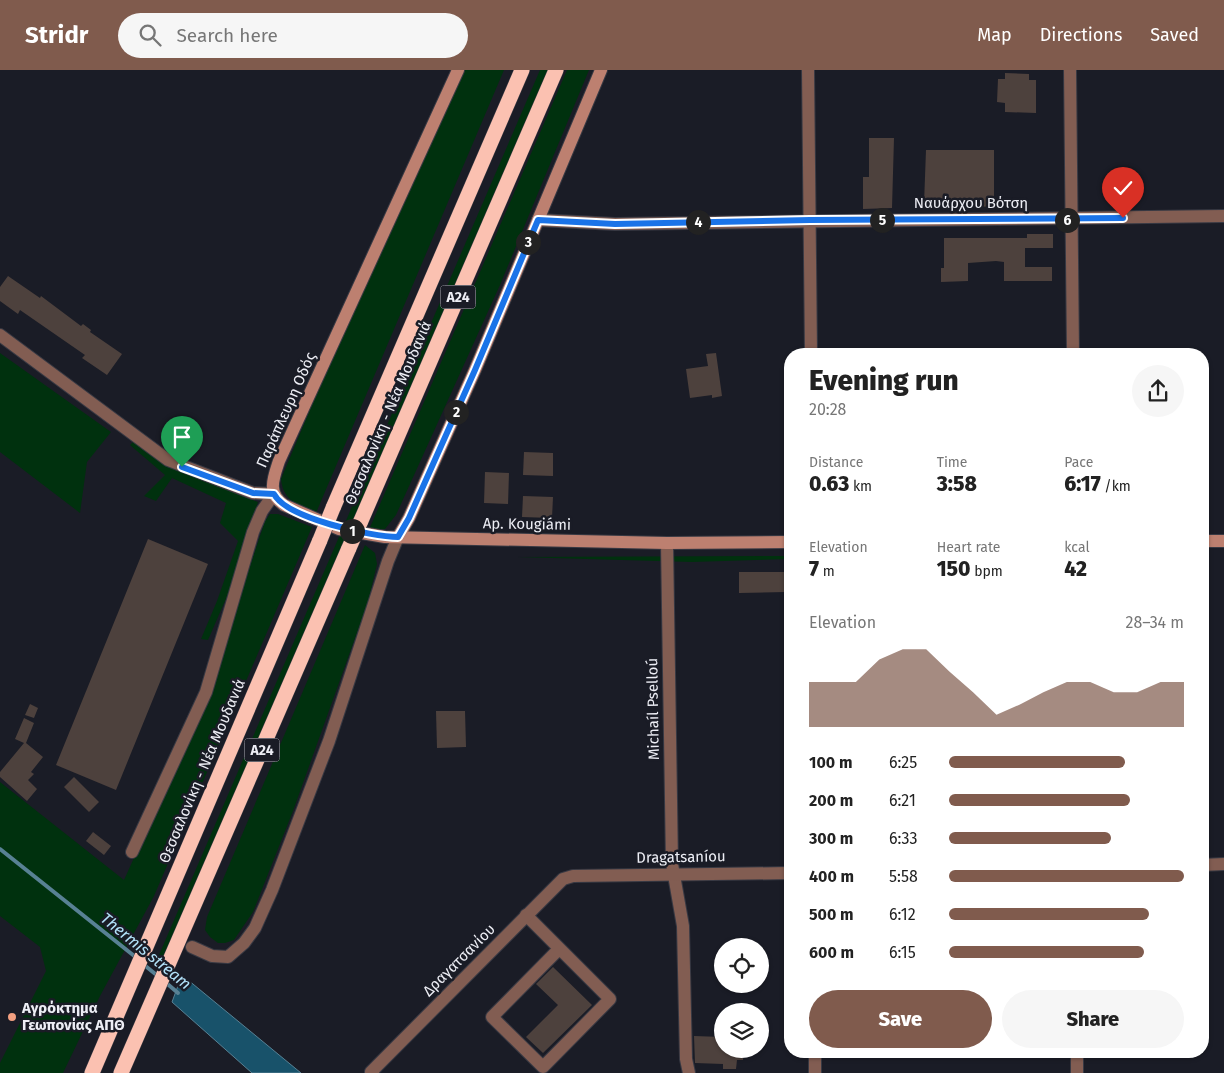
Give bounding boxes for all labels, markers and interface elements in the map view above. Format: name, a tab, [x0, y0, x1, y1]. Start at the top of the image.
search box	[118, 13, 468, 58]
text: Stridr	[25, 21, 88, 49]
icon: search	[136, 21, 164, 49]
text: Search here	[176, 24, 278, 47]
text: Map	[977, 24, 1012, 46]
text: Directions	[1040, 24, 1122, 46]
text: Saved	[1150, 24, 1199, 46]
pin	[1102, 167, 1144, 218]
icon: check	[1109, 174, 1137, 202]
street label: Ναυάρχου Βότση	[914, 194, 1028, 212]
pin: 5	[870, 208, 894, 232]
pin: 6	[1054, 208, 1080, 232]
pin: 4	[686, 210, 710, 234]
text: 5	[879, 212, 886, 229]
text: 6	[1064, 212, 1071, 229]
text: 4	[695, 214, 702, 231]
pin: 3	[516, 230, 540, 254]
text: 3	[525, 234, 532, 251]
road number: Α24	[440, 286, 476, 308]
street label: Θεσσαλονίκη - Νέα Μουδανιά	[341, 318, 435, 508]
street label: Παράπλευρη Οδός	[252, 349, 320, 471]
text: Evening run	[809, 364, 959, 397]
button: share	[1132, 365, 1184, 417]
pin: 2	[444, 400, 468, 424]
text: 20:28	[809, 400, 846, 419]
text: 2	[453, 404, 460, 421]
pin	[161, 416, 203, 467]
icon: arrive	[168, 423, 196, 451]
text: Distance	[809, 454, 863, 471]
text: Time	[937, 454, 967, 471]
text: Pace	[1064, 454, 1093, 471]
text: 0.63	[809, 471, 849, 497]
text: 3:58	[937, 471, 977, 497]
text: 6:17	[1064, 471, 1101, 497]
text: km	[849, 478, 872, 495]
text: /km	[1101, 478, 1131, 495]
street label: Ap. Kougiámi	[483, 514, 571, 534]
pin: 1	[340, 518, 364, 544]
text: 1	[349, 523, 356, 540]
text: Elevation	[809, 539, 868, 556]
text: Heart rate	[937, 539, 1000, 556]
text: kcal	[1064, 539, 1090, 556]
text: 7	[809, 556, 819, 582]
text: 150	[937, 556, 971, 582]
text: 42	[1064, 556, 1087, 582]
text: m	[819, 563, 835, 580]
text: bpm	[971, 563, 1003, 580]
text: Elevation	[809, 613, 876, 632]
text: 28–34 m	[1126, 613, 1184, 632]
street label: Michaíl Pselloú	[643, 658, 663, 760]
street label: Θεσσαλονίκη - Νέα Μουδανιά	[155, 676, 249, 866]
road number: Α24	[244, 738, 280, 762]
text: 100 m	[809, 753, 852, 772]
text: 6:25	[889, 753, 917, 772]
text: 200 m	[809, 791, 853, 810]
text: 6:21	[889, 791, 916, 810]
text: 300 m	[809, 829, 853, 848]
text: 6:33	[889, 829, 917, 848]
street label: Dragatsaníou	[636, 847, 726, 867]
text: 400 m	[809, 867, 854, 886]
text: 5:58	[889, 867, 918, 886]
text: 500 m	[809, 905, 854, 924]
text: 6:12	[889, 905, 916, 924]
water label: Thermis stream	[97, 909, 195, 993]
street label: Δραγατσανίου	[419, 920, 499, 1000]
map controls	[714, 938, 769, 1058]
button: locate	[714, 938, 769, 993]
text: 600 m	[809, 943, 854, 962]
text: 6:15	[889, 943, 916, 962]
button: Save	[809, 990, 992, 1048]
button: Share	[1002, 990, 1184, 1048]
place label: Αγρόκτημα Γεωπονίας ΑΠΘ	[21, 999, 125, 1034]
button: layers	[714, 1003, 769, 1058]
marker: Αγρόκτημα Γεωπονίας ΑΠΘ	[6, 1011, 18, 1023]

